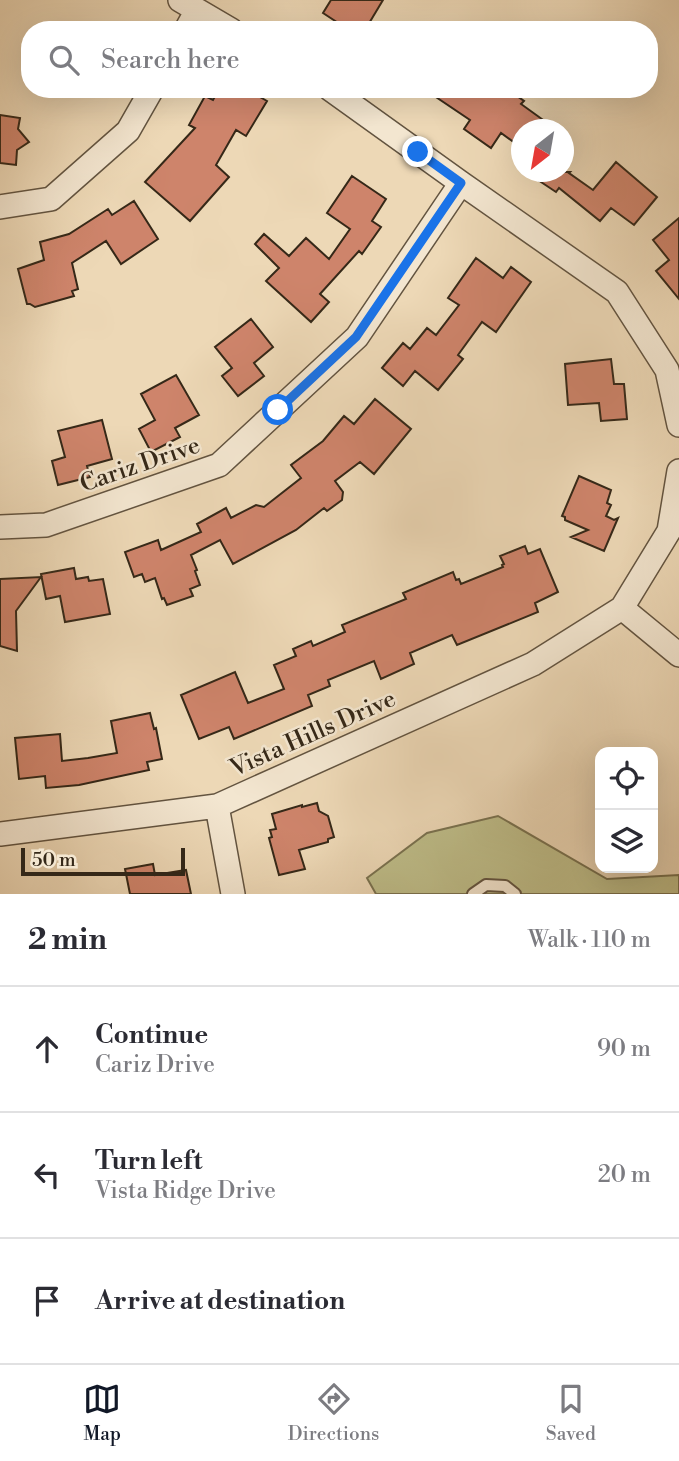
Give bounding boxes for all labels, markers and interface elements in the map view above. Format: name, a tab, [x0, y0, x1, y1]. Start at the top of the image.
search box	[21, 21, 658, 98]
icon: search	[45, 41, 83, 79]
text: Search here	[101, 44, 240, 76]
north arrow	[511, 119, 574, 182]
route end	[402, 136, 433, 167]
route start	[262, 394, 293, 425]
street label: Cariz Drive	[76, 430, 204, 500]
street label: Vista Hills Drive	[225, 684, 401, 784]
map controls	[595, 747, 658, 873]
button: locate	[595, 747, 658, 810]
button: layers	[595, 810, 658, 873]
scale bar	[21, 845, 186, 877]
text: 50 m	[32, 848, 76, 872]
text: 2 min	[28, 921, 107, 959]
text: Walk · 110 m	[528, 926, 651, 954]
text: Continue	[95, 1019, 208, 1051]
icon: ahead	[28, 1030, 66, 1068]
text: 90 m	[597, 1035, 651, 1063]
text: Cariz Drive	[95, 1051, 215, 1079]
text: Turn left	[95, 1145, 203, 1177]
icon: left	[28, 1156, 66, 1194]
text: 20 m	[598, 1161, 651, 1189]
text: Vista Ridge Drive	[95, 1177, 276, 1205]
icon: arrive	[28, 1282, 66, 1320]
text: Arrive at destination	[95, 1285, 345, 1317]
tab: Map	[83, 1380, 121, 1446]
tab: Directions	[288, 1380, 379, 1446]
tab: Saved	[546, 1380, 596, 1446]

